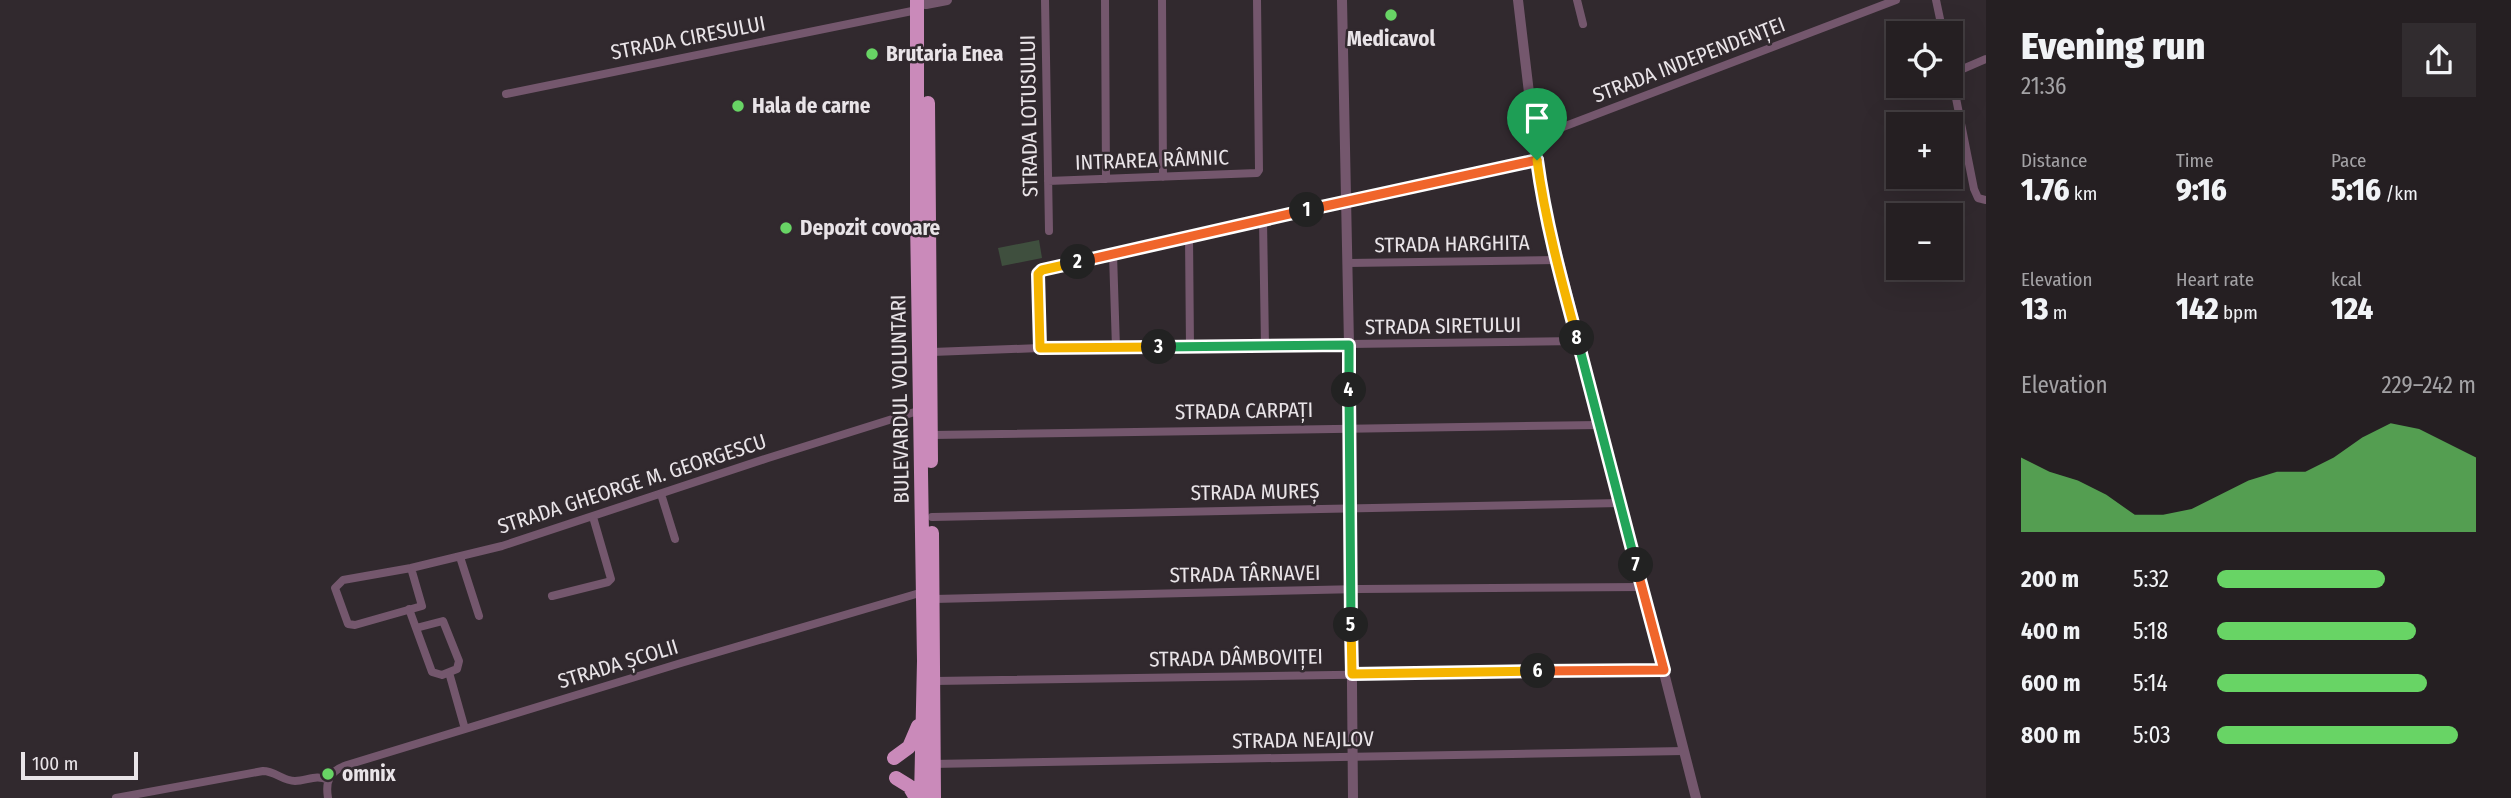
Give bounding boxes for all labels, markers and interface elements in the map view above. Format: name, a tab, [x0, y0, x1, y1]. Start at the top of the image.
marker: Medicavol	[1383, 7, 1399, 23]
street label: STRADA CIRESULUI	[609, 10, 767, 66]
street label: STRADA INDEPENDENȚEI	[1589, 11, 1789, 109]
map controls	[1886, 21, 1963, 280]
button: locate	[1886, 21, 1963, 98]
text: Evening run	[2021, 23, 2205, 69]
button: share	[2402, 23, 2476, 97]
place label: Medicavol	[1347, 26, 1435, 52]
street label: STRADA LOTUSULUI	[1015, 35, 1043, 197]
place label: Brutaria Enea	[886, 41, 1004, 67]
marker: Brutaria Enea	[864, 46, 880, 62]
text: 21:36	[2021, 72, 2066, 100]
pin	[1507, 88, 1567, 160]
place label: Hala de carne	[752, 93, 871, 119]
marker: Hala de carne	[730, 98, 746, 114]
icon: arrive	[1518, 99, 1556, 137]
button: +	[1886, 112, 1963, 189]
street label: INTRAREA RÂMNIC	[1075, 144, 1230, 176]
text: Distance	[2021, 149, 2088, 172]
text: Time	[2176, 149, 2214, 172]
text: Pace	[2331, 149, 2366, 172]
text: 1.76	[2021, 172, 2069, 208]
text: 9:16	[2176, 172, 2227, 208]
text: 5:16	[2331, 172, 2381, 208]
text: km	[2069, 182, 2097, 205]
text: /km	[2381, 182, 2418, 205]
pin: 1	[1290, 192, 1324, 228]
text: 1	[1302, 198, 1311, 221]
button: −	[1886, 203, 1963, 280]
place label: Depozit covoare	[800, 215, 941, 241]
marker: Depozit covoare	[778, 220, 794, 236]
street label: STRADA HARGHITA	[1374, 230, 1530, 258]
pin: 2	[1060, 244, 1096, 280]
text: 2	[1073, 250, 1082, 273]
text: Elevation	[2021, 268, 2093, 291]
text: Heart rate	[2176, 268, 2254, 291]
text: kcal	[2331, 268, 2362, 291]
text: 13	[2021, 291, 2048, 327]
text: 142	[2176, 291, 2219, 327]
text: 124	[2331, 291, 2373, 327]
street label: BULEVARDUL VOLUNTARI	[885, 294, 915, 504]
text: m	[2048, 301, 2067, 324]
text: bpm	[2219, 301, 2258, 324]
street label: STRADA SIRETULUI	[1365, 312, 1521, 340]
pin: 8	[1560, 320, 1594, 356]
text: 8	[1571, 326, 1582, 349]
pin: 3	[1142, 330, 1176, 364]
text: 3	[1154, 335, 1163, 358]
text: Elevation	[2021, 371, 2108, 399]
text: 229–242 m	[2381, 371, 2476, 399]
pin: 4	[1332, 372, 1366, 408]
text: 4	[1344, 378, 1353, 401]
street label: STRADA CARPAȚI	[1175, 397, 1313, 425]
street label: STRADA GHEORGE M. GEORGESCU	[494, 428, 770, 540]
street label: STRADA MUREȘ	[1190, 478, 1320, 506]
pin: 7	[1618, 548, 1654, 582]
text: 7	[1631, 553, 1640, 576]
street label: STRADA TÂRNAVEI	[1169, 560, 1321, 588]
text: 200 m	[2021, 565, 2079, 593]
text: 5:32	[2133, 565, 2169, 593]
pin: 5	[1334, 608, 1368, 642]
text: 5	[1346, 613, 1355, 636]
text: 400 m	[2021, 617, 2080, 645]
text: 5:18	[2133, 617, 2168, 645]
street label: STRADA ȘCOLII	[555, 633, 681, 695]
street label: STRADA DÂMBOVIȚEI	[1149, 643, 1323, 673]
pin: 6	[1520, 654, 1556, 688]
text: 6	[1533, 659, 1542, 682]
text: 600 m	[2021, 669, 2080, 697]
text: 5:14	[2133, 669, 2168, 697]
text: 800 m	[2021, 721, 2081, 749]
text: 5:03	[2133, 721, 2171, 749]
street label: STRADA NEAJLOV	[1232, 726, 1374, 754]
scale bar	[21, 749, 138, 781]
text: 100 m	[32, 752, 78, 775]
place label: omnix	[342, 761, 397, 787]
marker: omnix	[320, 766, 336, 782]

